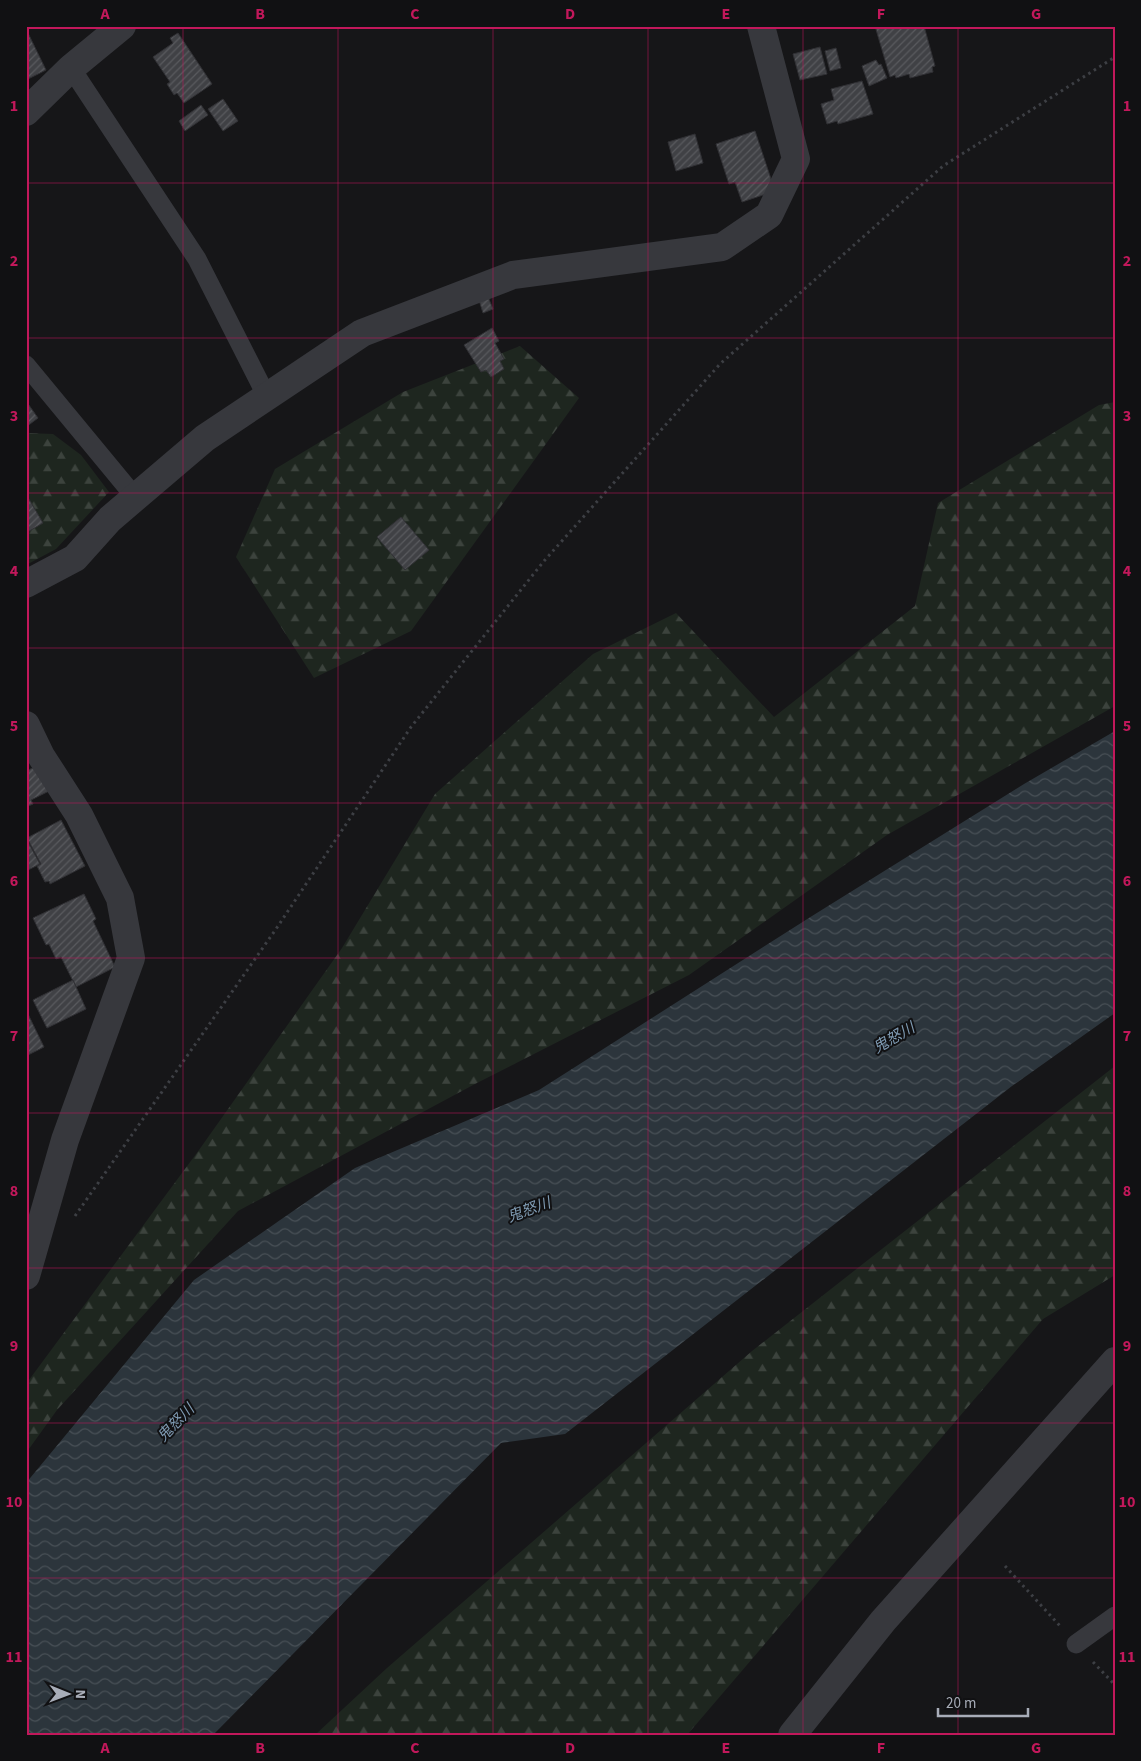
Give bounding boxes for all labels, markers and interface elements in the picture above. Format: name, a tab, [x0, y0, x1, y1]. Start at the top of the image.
text: A	[99, 3, 110, 25]
text: B	[255, 3, 265, 25]
text: C	[410, 3, 420, 25]
text: D	[565, 3, 575, 25]
text: E	[722, 3, 730, 25]
text: F	[877, 3, 885, 25]
text: G	[1031, 3, 1041, 25]
text: 1	[10, 95, 18, 117]
text: 1	[1123, 95, 1131, 117]
text: 2	[10, 250, 18, 272]
text: 2	[1123, 250, 1131, 272]
text: 3	[10, 405, 18, 427]
text: 3	[1123, 405, 1131, 427]
text: 4	[10, 560, 19, 582]
text: 4	[1123, 560, 1132, 582]
text: 5	[10, 715, 18, 737]
text: 5	[1123, 715, 1131, 737]
text: 6	[10, 870, 18, 892]
text: 6	[1123, 870, 1131, 892]
water label: 鬼怒川	[869, 1017, 920, 1058]
text: 7	[10, 1025, 18, 1047]
text: 7	[1123, 1025, 1131, 1047]
text: 8	[10, 1180, 18, 1202]
text: 8	[1123, 1180, 1131, 1202]
water label: 鬼怒川	[504, 1192, 556, 1228]
text: 9	[10, 1335, 18, 1357]
text: 9	[1123, 1335, 1131, 1357]
water label: 鬼怒川	[153, 1398, 201, 1446]
text: 10	[6, 1491, 22, 1513]
text: 10	[1119, 1491, 1135, 1513]
text: 11	[6, 1646, 22, 1668]
text: 11	[1119, 1646, 1135, 1668]
north arrow	[42, 1668, 92, 1718]
scale bar	[938, 1686, 1028, 1718]
text: N	[70, 1689, 90, 1699]
text: 20 m	[946, 1693, 976, 1714]
text: A	[99, 1737, 110, 1759]
text: B	[255, 1737, 265, 1759]
text: C	[410, 1737, 420, 1759]
text: D	[565, 1737, 575, 1759]
text: E	[722, 1737, 730, 1759]
text: F	[877, 1737, 885, 1759]
text: G	[1031, 1737, 1041, 1759]

